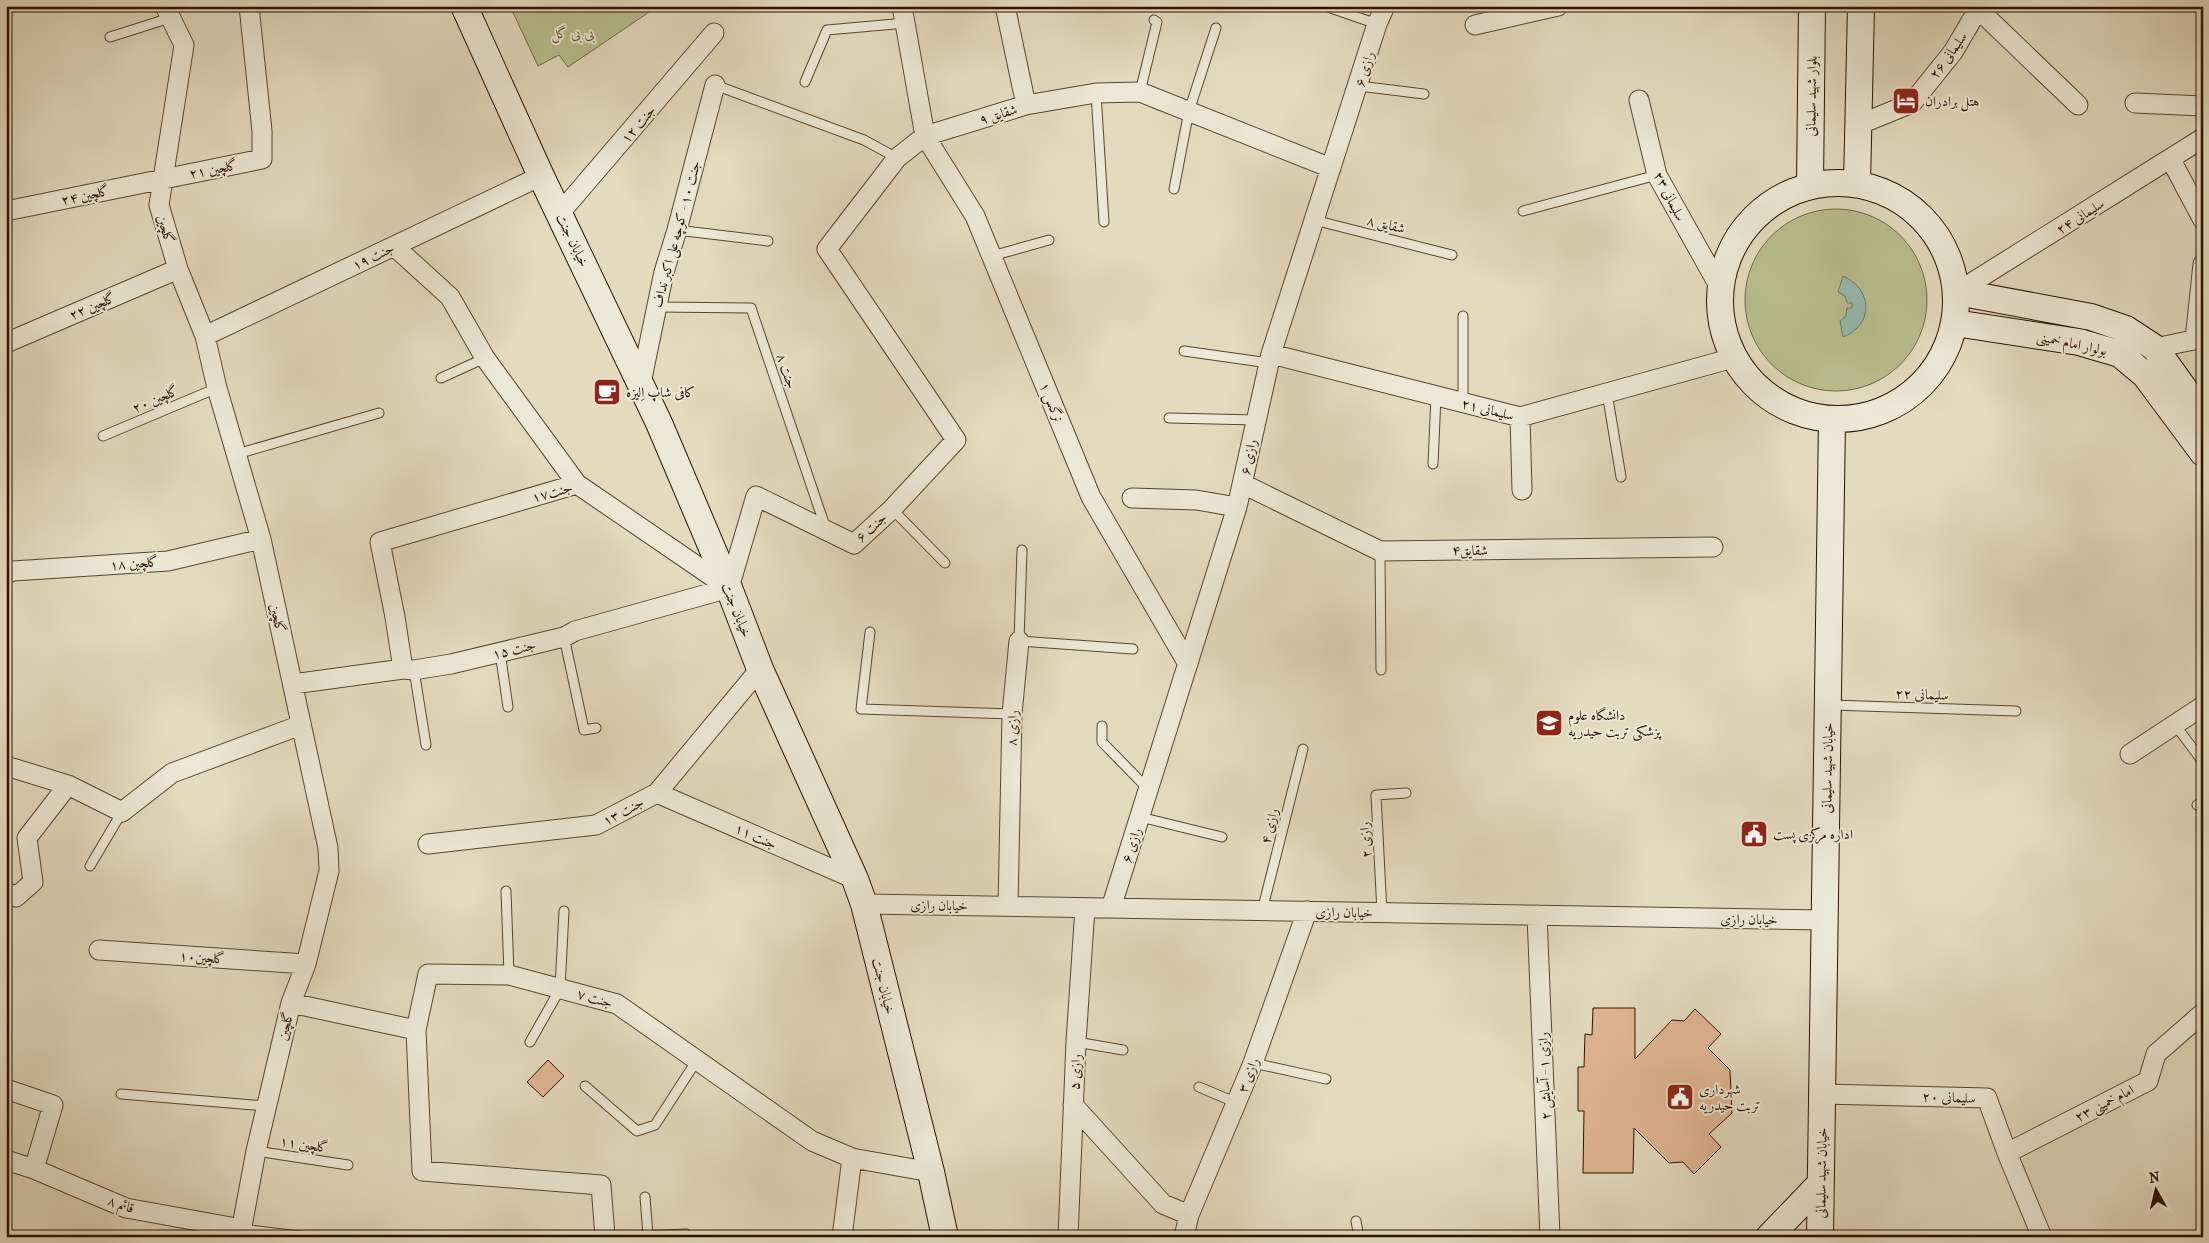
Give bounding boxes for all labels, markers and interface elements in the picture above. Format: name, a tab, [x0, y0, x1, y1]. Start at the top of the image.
park label: بی بی گل	[551, 25, 595, 44]
street label: سلیمانی ۲۶	[1926, 29, 1971, 82]
street label: رازی ۶	[1351, 49, 1378, 89]
street label: بلوار شهید سلیمانی	[1802, 55, 1822, 137]
hotel icon: هتل برادران	[1891, 86, 1921, 116]
place label: هتل برادران	[1925, 93, 1979, 112]
street label: شقایق ۹	[977, 101, 1019, 128]
street label: جنت ۱۲	[617, 102, 659, 147]
street label: گلچین ۲۱	[188, 157, 239, 183]
street label: جنت ۱۰ - کوچه علی اکبر نداف	[649, 159, 705, 310]
street label: سلیمانی ۲۳	[1650, 169, 1689, 224]
street label: گلچین ۲۴	[60, 182, 111, 210]
street label: سلیمانی ۲۴	[2053, 195, 2107, 238]
street label: خیابان جنت	[552, 211, 593, 270]
street label: شقایق ۸	[1365, 212, 1407, 237]
street label: گلچین	[152, 213, 178, 246]
street label: جنت ۱۹	[350, 239, 397, 274]
street label: گلچین ۲۲	[67, 289, 118, 325]
street label: بولوار امام خمینی	[2034, 328, 2109, 363]
street label: جنت ۸	[773, 351, 800, 391]
cafe icon: کافی شاپ اِلیزه	[592, 377, 622, 407]
street label: نرگس ۱	[1035, 380, 1067, 425]
street label: گلچین ۲۰	[130, 382, 181, 418]
place label: کافی شاپ اِلیزه	[626, 384, 695, 402]
street label: سلیمانی ۲۱	[1460, 395, 1516, 424]
street label: رازی ۶	[1236, 438, 1261, 477]
street label: جنت۱۷	[530, 479, 574, 506]
street label: جنت ۶	[852, 509, 890, 546]
street label: شقایق۴	[1452, 542, 1488, 559]
street label: گلچین ۱۸	[109, 553, 159, 575]
street label: خیابان جنت	[718, 580, 755, 640]
street label: گلچین	[265, 602, 289, 634]
street label: جنت ۱۵	[491, 636, 538, 663]
street label: سلیمانی ۲۲	[1895, 685, 1949, 704]
place label: دانشگاه علوم پزشکی تربت حیدریه	[1568, 706, 1662, 741]
school or university icon: دانشگاه علوم پزشکی تربت حیدریه	[1534, 708, 1564, 738]
street label: رازی ۸	[1003, 710, 1022, 746]
street label: خیابان شهید سلیمانی	[1818, 722, 1838, 814]
street label: جنت ۱۳	[600, 794, 647, 829]
street label: رازی ۴	[1257, 807, 1282, 846]
public building icon: اداره مرکزی پست	[1739, 819, 1769, 849]
street label: جنت ۱۱	[732, 820, 780, 853]
street label: رازی ۲	[1356, 821, 1375, 858]
street label: رازی ۶	[1118, 825, 1145, 865]
place label: اداره مرکزی پست	[1773, 826, 1853, 844]
street label: خیابان رازی	[910, 896, 968, 915]
street label: خیابان رازی	[1315, 903, 1373, 922]
street label: خیابان رازی	[1720, 910, 1778, 929]
street label: گلچین۱۰	[179, 947, 225, 969]
street label: خیابان جنت	[868, 956, 899, 1016]
street label: جنت ۷	[575, 985, 615, 1012]
street label: گلچین	[274, 1010, 298, 1042]
street label: رازی ۱ - آسایش ۲	[1534, 1032, 1556, 1120]
street label: رازی ۵	[1066, 1054, 1085, 1091]
street label: رازی ۳	[1234, 1055, 1263, 1095]
place label: شهرداری تربت حیدریه	[1699, 1081, 1760, 1114]
street label: امام خمینی ۲۳	[2072, 1081, 2139, 1129]
public building icon: شهرداری تربت حیدریه	[1665, 1082, 1695, 1112]
street label: سلیمانی ۲۰	[1922, 1088, 1976, 1107]
street label: خیابان شهید سلیمانی	[1812, 1127, 1832, 1219]
street label: گلچین ۱۱	[279, 1133, 329, 1157]
north arrow	[2132, 1166, 2182, 1216]
text: N	[2148, 1168, 2161, 1187]
street label: قائم ۸	[104, 1192, 136, 1221]

